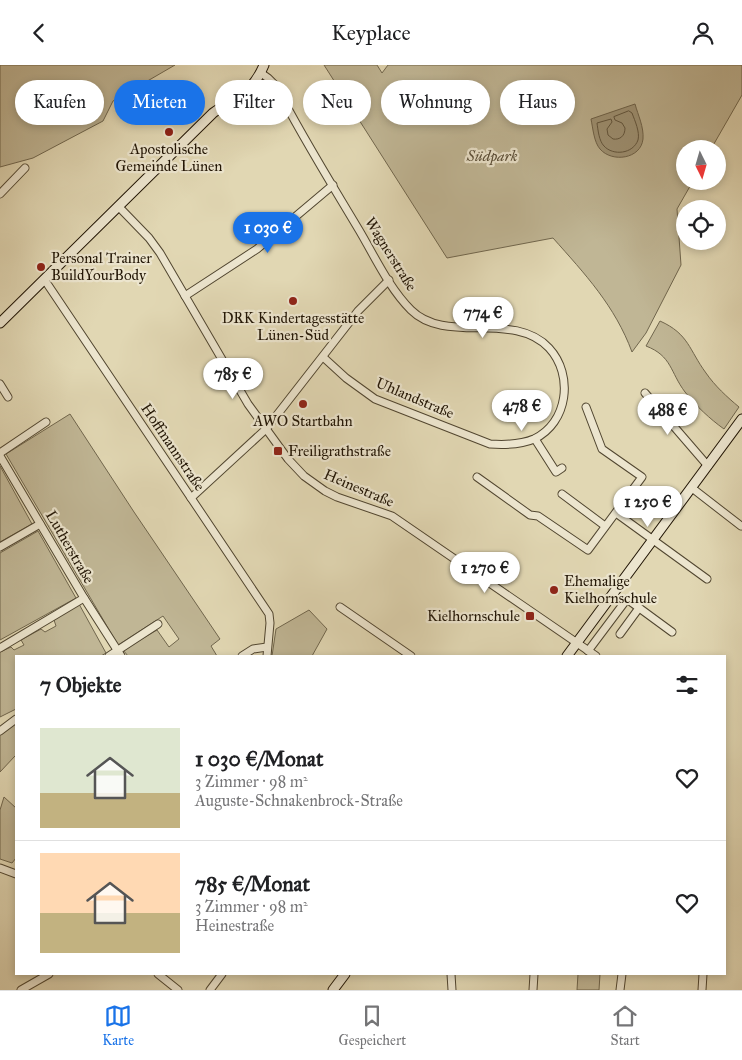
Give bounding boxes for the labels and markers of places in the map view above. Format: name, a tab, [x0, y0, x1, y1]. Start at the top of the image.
marker: Apostolische Gemeinde Lünen	[163, 126, 175, 138]
place label: Apostolische Gemeinde Lünen	[116, 140, 222, 175]
pin: 1 030 €	[222, 211, 314, 254]
place label: Personal Trainer BuildYourBody	[51, 249, 152, 284]
marker: Personal Trainer BuildYourBody	[35, 261, 47, 273]
marker: DRK Kindertagesstätte Lünen-Süd	[287, 295, 299, 307]
pin: 774 €	[448, 297, 518, 339]
place label: DRK Kindertagesstätte Lünen-Süd	[222, 309, 364, 344]
pin: 785 €	[198, 357, 268, 400]
pin: 478 €	[487, 389, 557, 432]
pin: 488 €	[633, 393, 703, 436]
marker: AWO Startbahn	[297, 398, 309, 410]
place label: AWO Startbahn	[252, 412, 353, 430]
place label: Freiligrathstraße	[288, 442, 391, 460]
marker: Freiligrathstraße	[272, 445, 284, 457]
pin: 1 250 €	[602, 485, 694, 528]
pin: 1 270 €	[439, 551, 531, 594]
place label: Ehemalige Kielhornschule	[564, 572, 657, 607]
marker: Ehemalige Kielhornschule	[548, 584, 560, 596]
place label: Kielhornschule	[427, 607, 520, 625]
marker: Kielhornschule	[524, 610, 536, 622]

